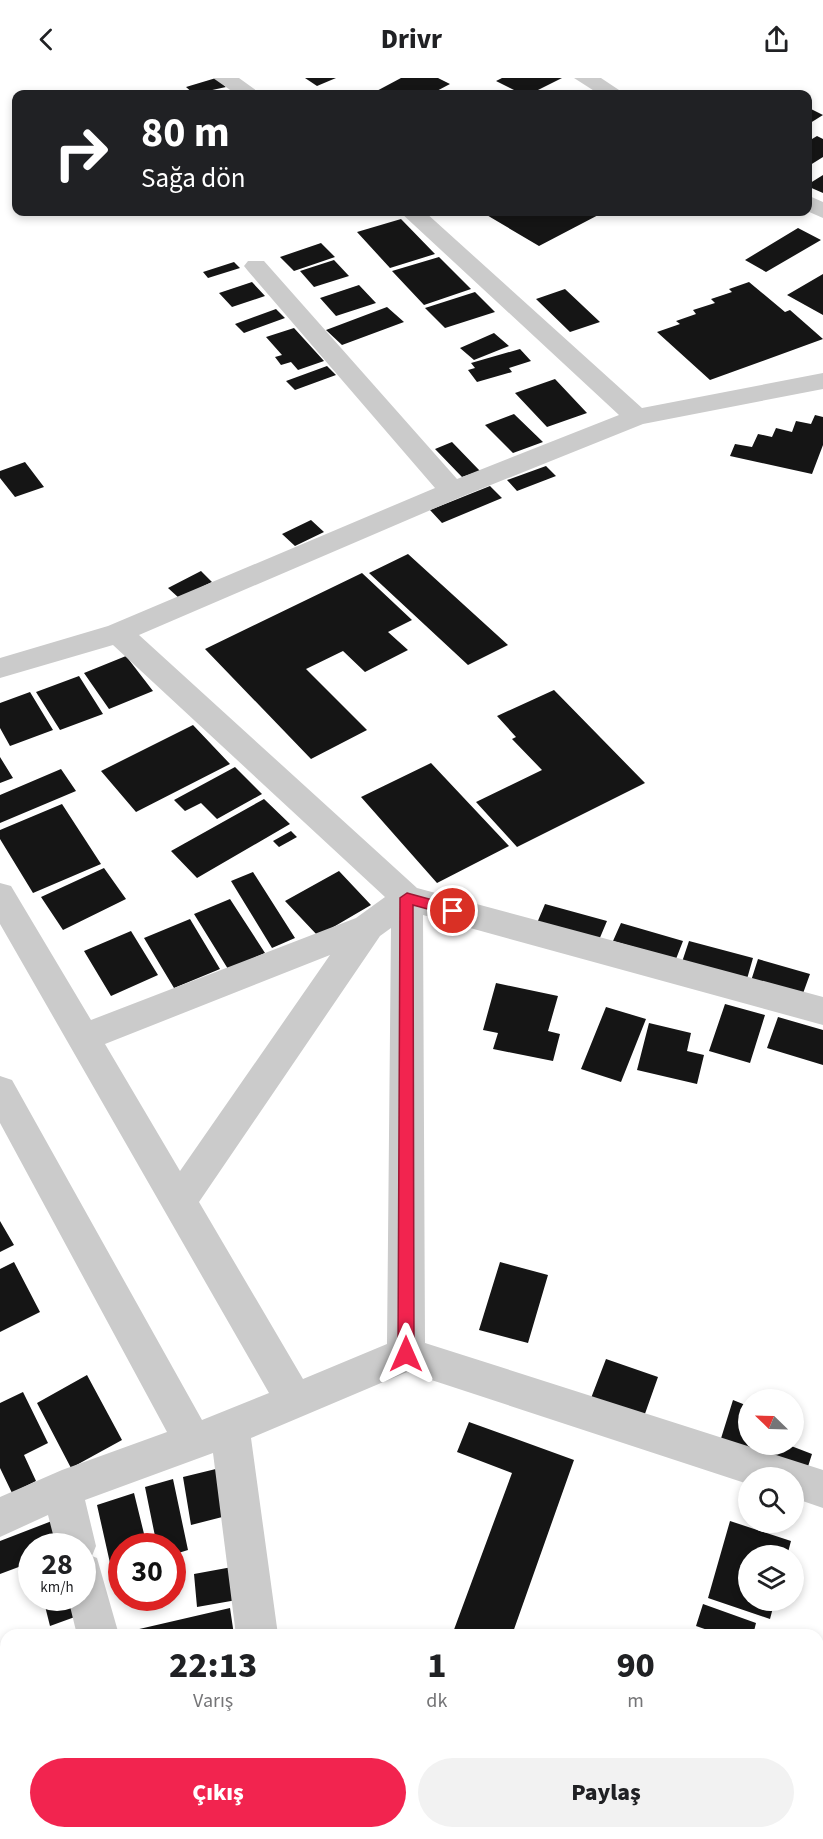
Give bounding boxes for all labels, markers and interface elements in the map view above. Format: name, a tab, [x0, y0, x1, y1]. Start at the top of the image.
text: Drivr	[381, 20, 442, 59]
icon: back	[30, 23, 63, 56]
icon: share	[760, 23, 793, 56]
text: 80 m	[141, 103, 230, 163]
icon: right	[42, 114, 120, 192]
text: Sağa dön	[141, 159, 246, 198]
pin	[427, 885, 478, 936]
icon: arrive	[436, 894, 469, 927]
position arrow	[374, 1322, 438, 1386]
north arrow	[738, 1389, 804, 1455]
map controls	[738, 1389, 804, 1611]
button: search	[738, 1467, 804, 1533]
speed limit sign: 30	[108, 1533, 186, 1611]
text: 28	[41, 1543, 73, 1586]
button: layers	[738, 1545, 804, 1611]
text: km/h	[40, 1577, 74, 1598]
text: 22:13	[169, 1640, 257, 1691]
text: 1	[427, 1640, 446, 1691]
text: 90	[616, 1640, 655, 1691]
text: Varış	[193, 1687, 233, 1715]
text: dk	[426, 1687, 447, 1715]
text: m	[627, 1687, 644, 1715]
button: Çıkış	[30, 1758, 406, 1827]
button: Paylaş	[418, 1758, 794, 1827]

